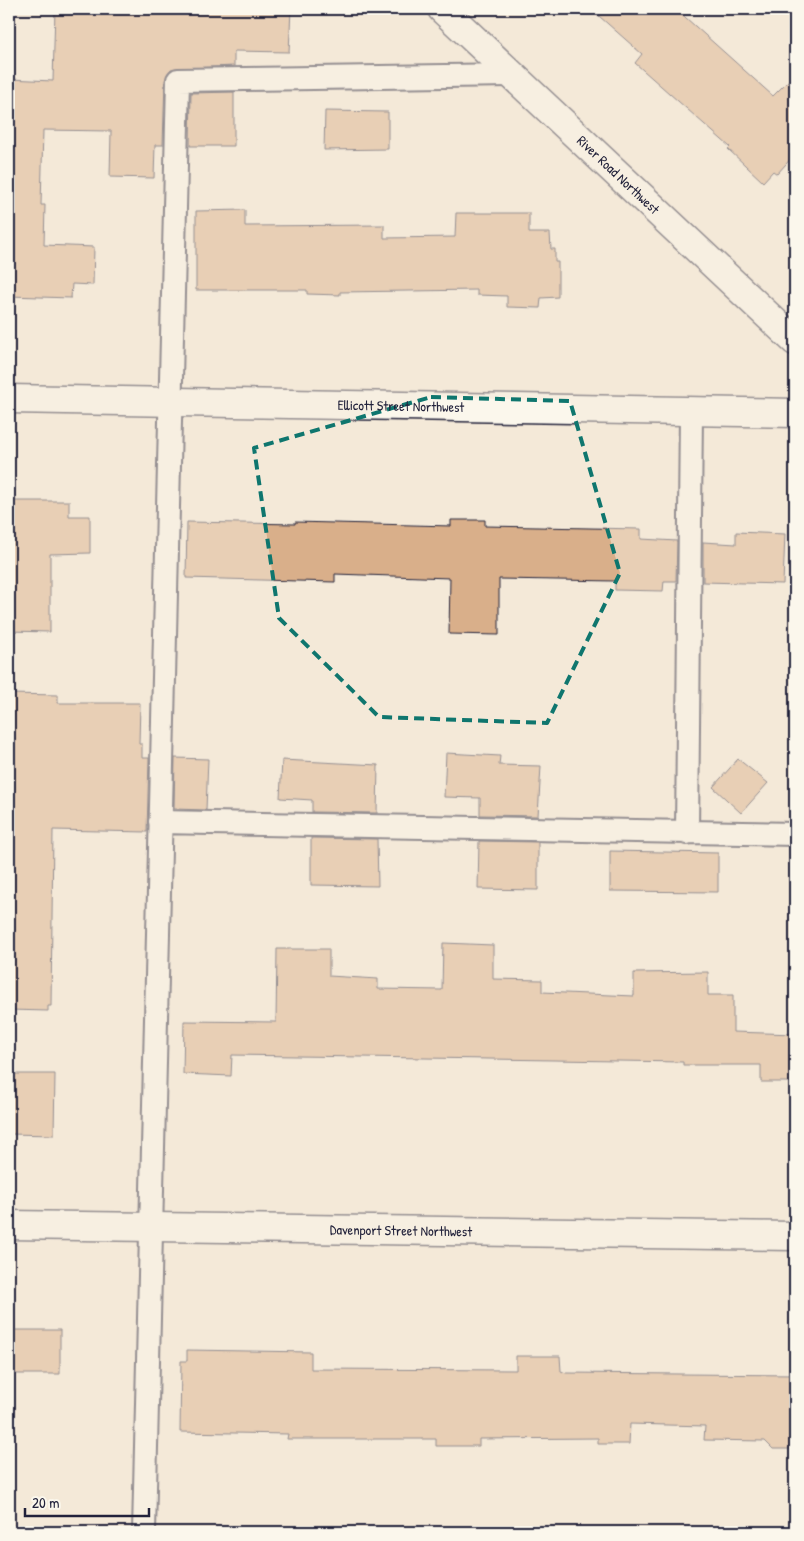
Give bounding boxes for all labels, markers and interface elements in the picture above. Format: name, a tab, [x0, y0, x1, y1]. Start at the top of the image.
street label: River Road Northwest	[573, 131, 664, 218]
street label: Ellicott Street Northwest	[337, 395, 465, 416]
street label: Davenport Street Northwest	[330, 1219, 472, 1240]
scale bar	[25, 1486, 149, 1518]
text: 20 m	[32, 1492, 59, 1513]

